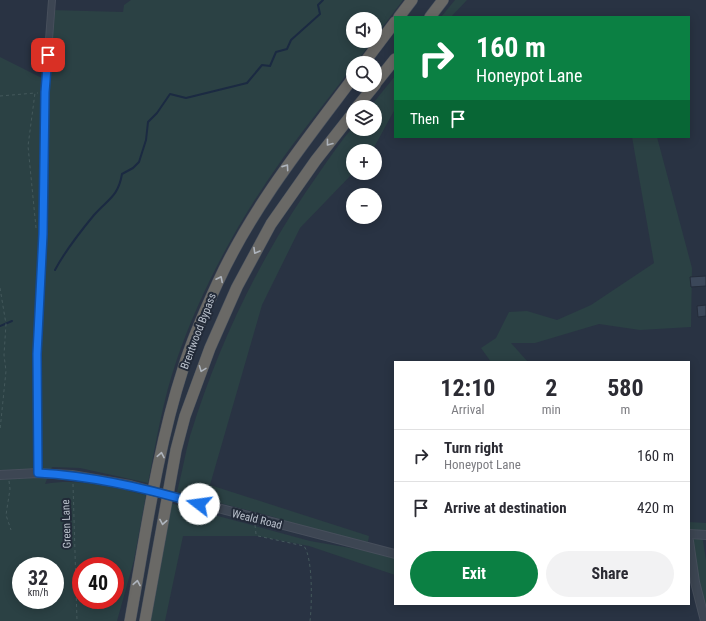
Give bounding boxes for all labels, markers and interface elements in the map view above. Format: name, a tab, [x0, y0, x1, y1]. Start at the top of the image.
map controls	[346, 12, 382, 224]
button: sound	[346, 12, 382, 48]
text: 160 m	[476, 31, 546, 64]
icon: right	[410, 32, 462, 84]
pin	[31, 38, 65, 72]
icon: arrive	[37, 44, 59, 66]
button: search	[346, 56, 382, 92]
text: Honeypot Lane	[476, 65, 582, 86]
button: layers	[346, 100, 382, 136]
icon: arrive	[447, 108, 469, 130]
text: Then	[410, 110, 439, 128]
one-way arrow	[327, 139, 334, 146]
button: +	[346, 144, 382, 180]
one-way arrow	[281, 165, 288, 172]
button: −	[346, 188, 382, 224]
one-way arrow	[253, 247, 260, 254]
one-way arrow	[215, 276, 222, 283]
street label: Brentwood Bypass	[178, 291, 219, 371]
one-way arrow	[198, 365, 206, 372]
text: 12:10	[440, 374, 495, 402]
text: 2	[545, 374, 557, 402]
text: 580	[607, 374, 644, 402]
text: Arrival	[451, 402, 484, 417]
text: min	[542, 402, 561, 417]
text: m	[621, 402, 630, 417]
text: Turn right	[444, 439, 503, 457]
icon: right	[410, 445, 432, 467]
text: 160 m	[637, 447, 674, 465]
one-way arrow	[156, 452, 165, 458]
text: Honeypot Lane	[444, 457, 521, 472]
position arrow	[178, 483, 220, 525]
icon: arrive	[410, 497, 432, 519]
street label: Green Lane	[59, 499, 74, 549]
text: Arrive at destination	[444, 499, 567, 517]
text: 420 m	[637, 499, 674, 517]
street label: Weald Road	[230, 507, 283, 532]
one-way arrow	[159, 519, 168, 525]
button: Exit	[410, 551, 538, 597]
button: Share	[546, 551, 674, 597]
speed limit sign: 40	[72, 557, 124, 609]
text: 32	[28, 566, 48, 590]
one-way arrow	[133, 579, 141, 586]
text: km/h	[28, 587, 48, 598]

